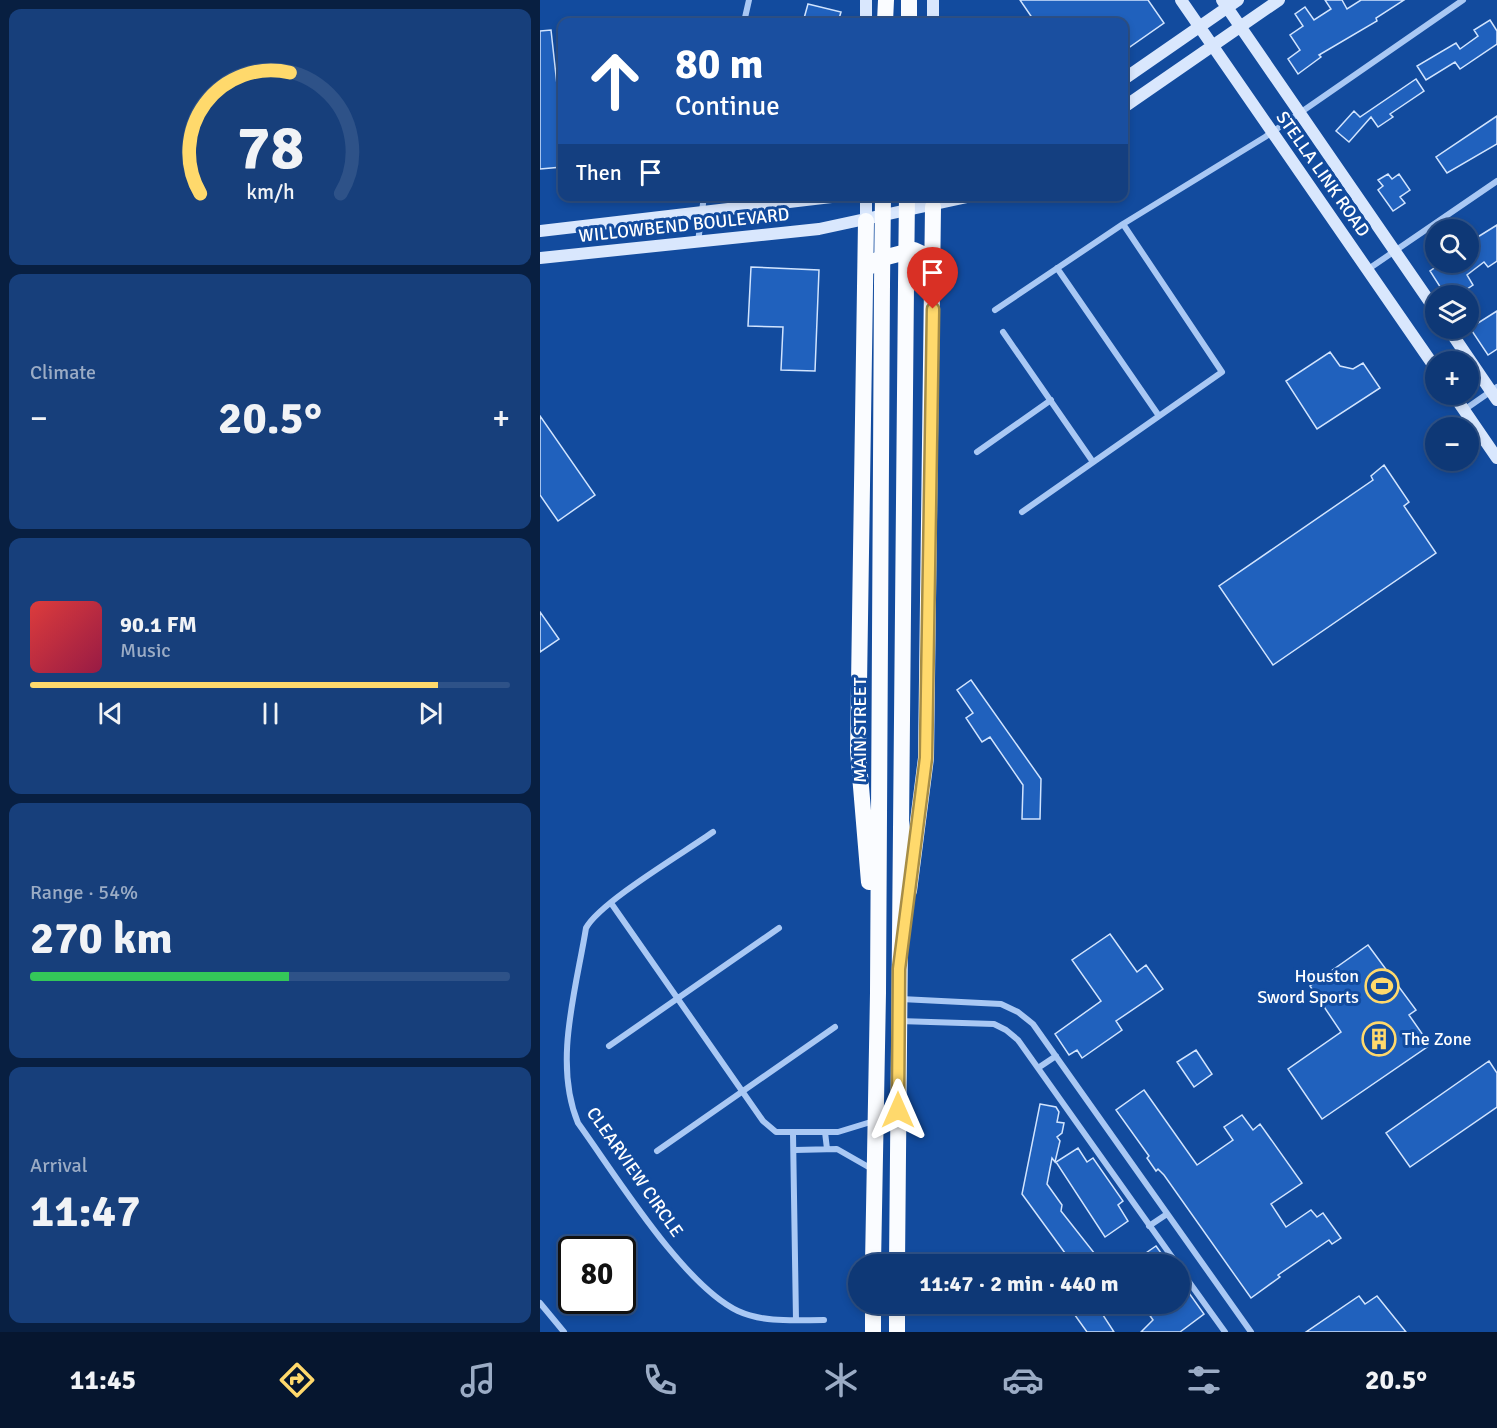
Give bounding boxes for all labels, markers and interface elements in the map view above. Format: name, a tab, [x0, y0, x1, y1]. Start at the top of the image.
text: 80 m	[675, 39, 764, 90]
icon: ahead	[576, 42, 654, 120]
text: Continue	[675, 90, 780, 123]
street label: STELLA LINK ROAD	[1271, 107, 1375, 241]
text: 78	[236, 109, 304, 186]
icon: arrive	[634, 156, 667, 189]
text: Then	[576, 159, 622, 186]
text: km/h	[246, 179, 294, 205]
street label: WILLOWBEND BOULEVARD	[578, 203, 790, 247]
map controls	[1425, 219, 1479, 471]
button: search	[1425, 219, 1479, 273]
pin	[907, 247, 958, 309]
icon: arrive	[916, 256, 949, 289]
button: layers	[1425, 285, 1479, 339]
button: +	[1425, 351, 1479, 405]
text: Climate	[30, 360, 96, 385]
text: 20.5°	[218, 391, 322, 446]
text: −	[30, 398, 48, 439]
text: +	[492, 398, 510, 439]
button: −	[1425, 417, 1479, 471]
text: 90.1 FM	[120, 611, 197, 638]
text: Music	[120, 638, 171, 663]
street label: MAIN STREET	[849, 677, 871, 783]
icon: previous	[94, 697, 127, 730]
icon: pause	[254, 697, 287, 730]
icon: next	[414, 697, 447, 730]
text: Range · 54%	[30, 880, 138, 905]
text: 270 km	[30, 911, 173, 966]
place label: Houston Sword Sports	[1257, 965, 1359, 1008]
sports icon: Houston Sword Sports	[1364, 968, 1400, 1004]
building icon: The Zone	[1361, 1021, 1397, 1057]
place label: The Zone	[1402, 1028, 1471, 1050]
position arrow	[866, 1078, 930, 1142]
street label: CLEARVIEW CIRCLE	[582, 1103, 688, 1241]
text: Arrival	[30, 1153, 88, 1178]
text: 11:47	[30, 1184, 140, 1239]
speed limit sign: 80	[558, 1236, 636, 1314]
text: 11:47 · 2 min · 440 m	[919, 1270, 1119, 1297]
icon: directions	[276, 1359, 318, 1401]
icon: music	[457, 1359, 499, 1401]
icon: phone	[639, 1359, 681, 1401]
icon: climate	[820, 1359, 862, 1401]
icon: car	[1002, 1359, 1044, 1401]
icon: filters	[1183, 1359, 1225, 1401]
text: 11:45	[70, 1364, 136, 1397]
text: 20.5°	[1365, 1364, 1427, 1397]

